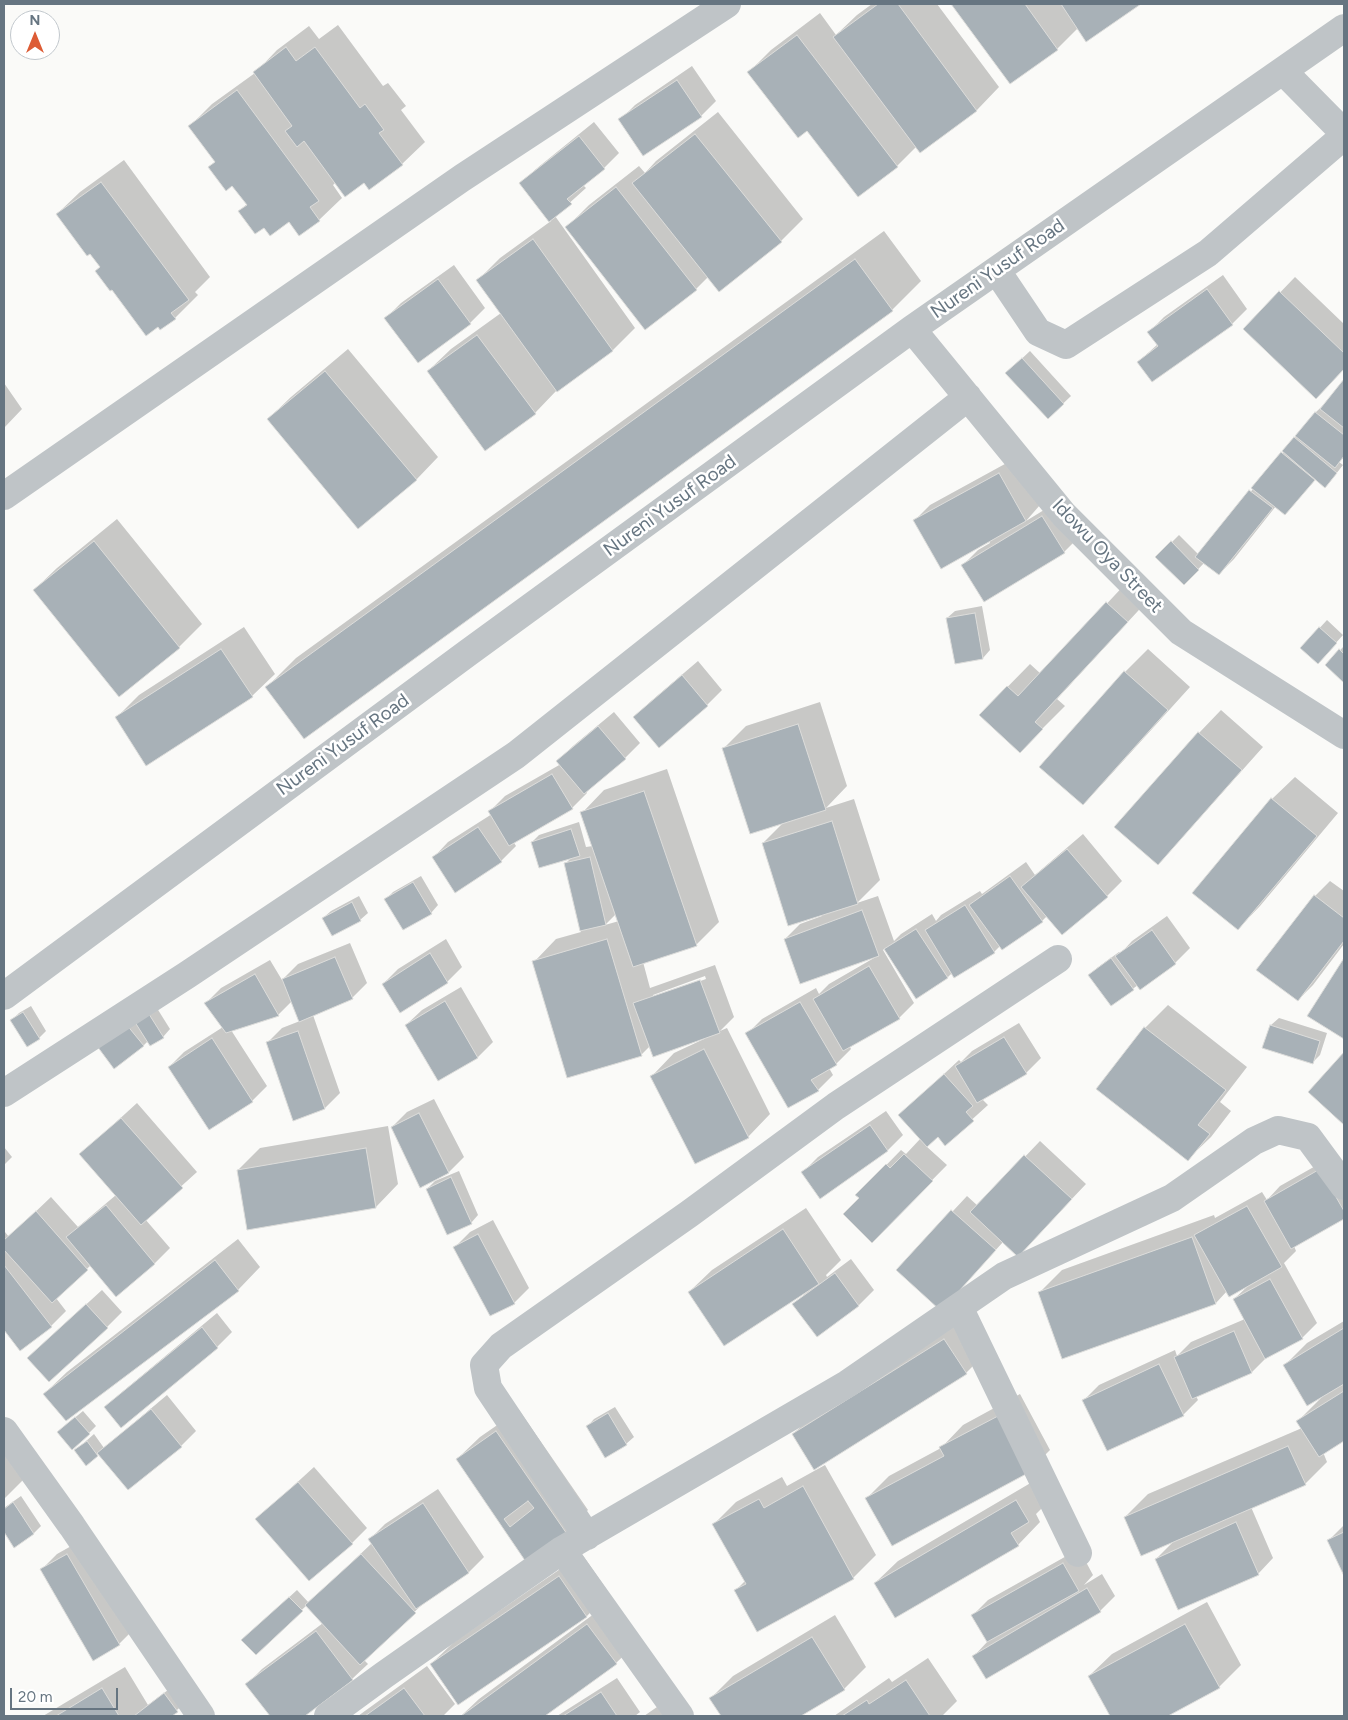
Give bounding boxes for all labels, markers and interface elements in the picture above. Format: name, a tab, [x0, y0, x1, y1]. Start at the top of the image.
north arrow	[10, 10, 60, 60]
text: N	[30, 12, 40, 29]
street label: Nureni Yusuf Road	[927, 214, 1069, 324]
street label: Nureni Yusuf Road	[599, 450, 741, 562]
street label: Idowu Oya Street	[1047, 494, 1167, 618]
street label: Nureni Yusuf Road	[272, 689, 414, 801]
scale bar	[12, 1678, 120, 1710]
text: 20 m	[18, 1688, 52, 1706]

